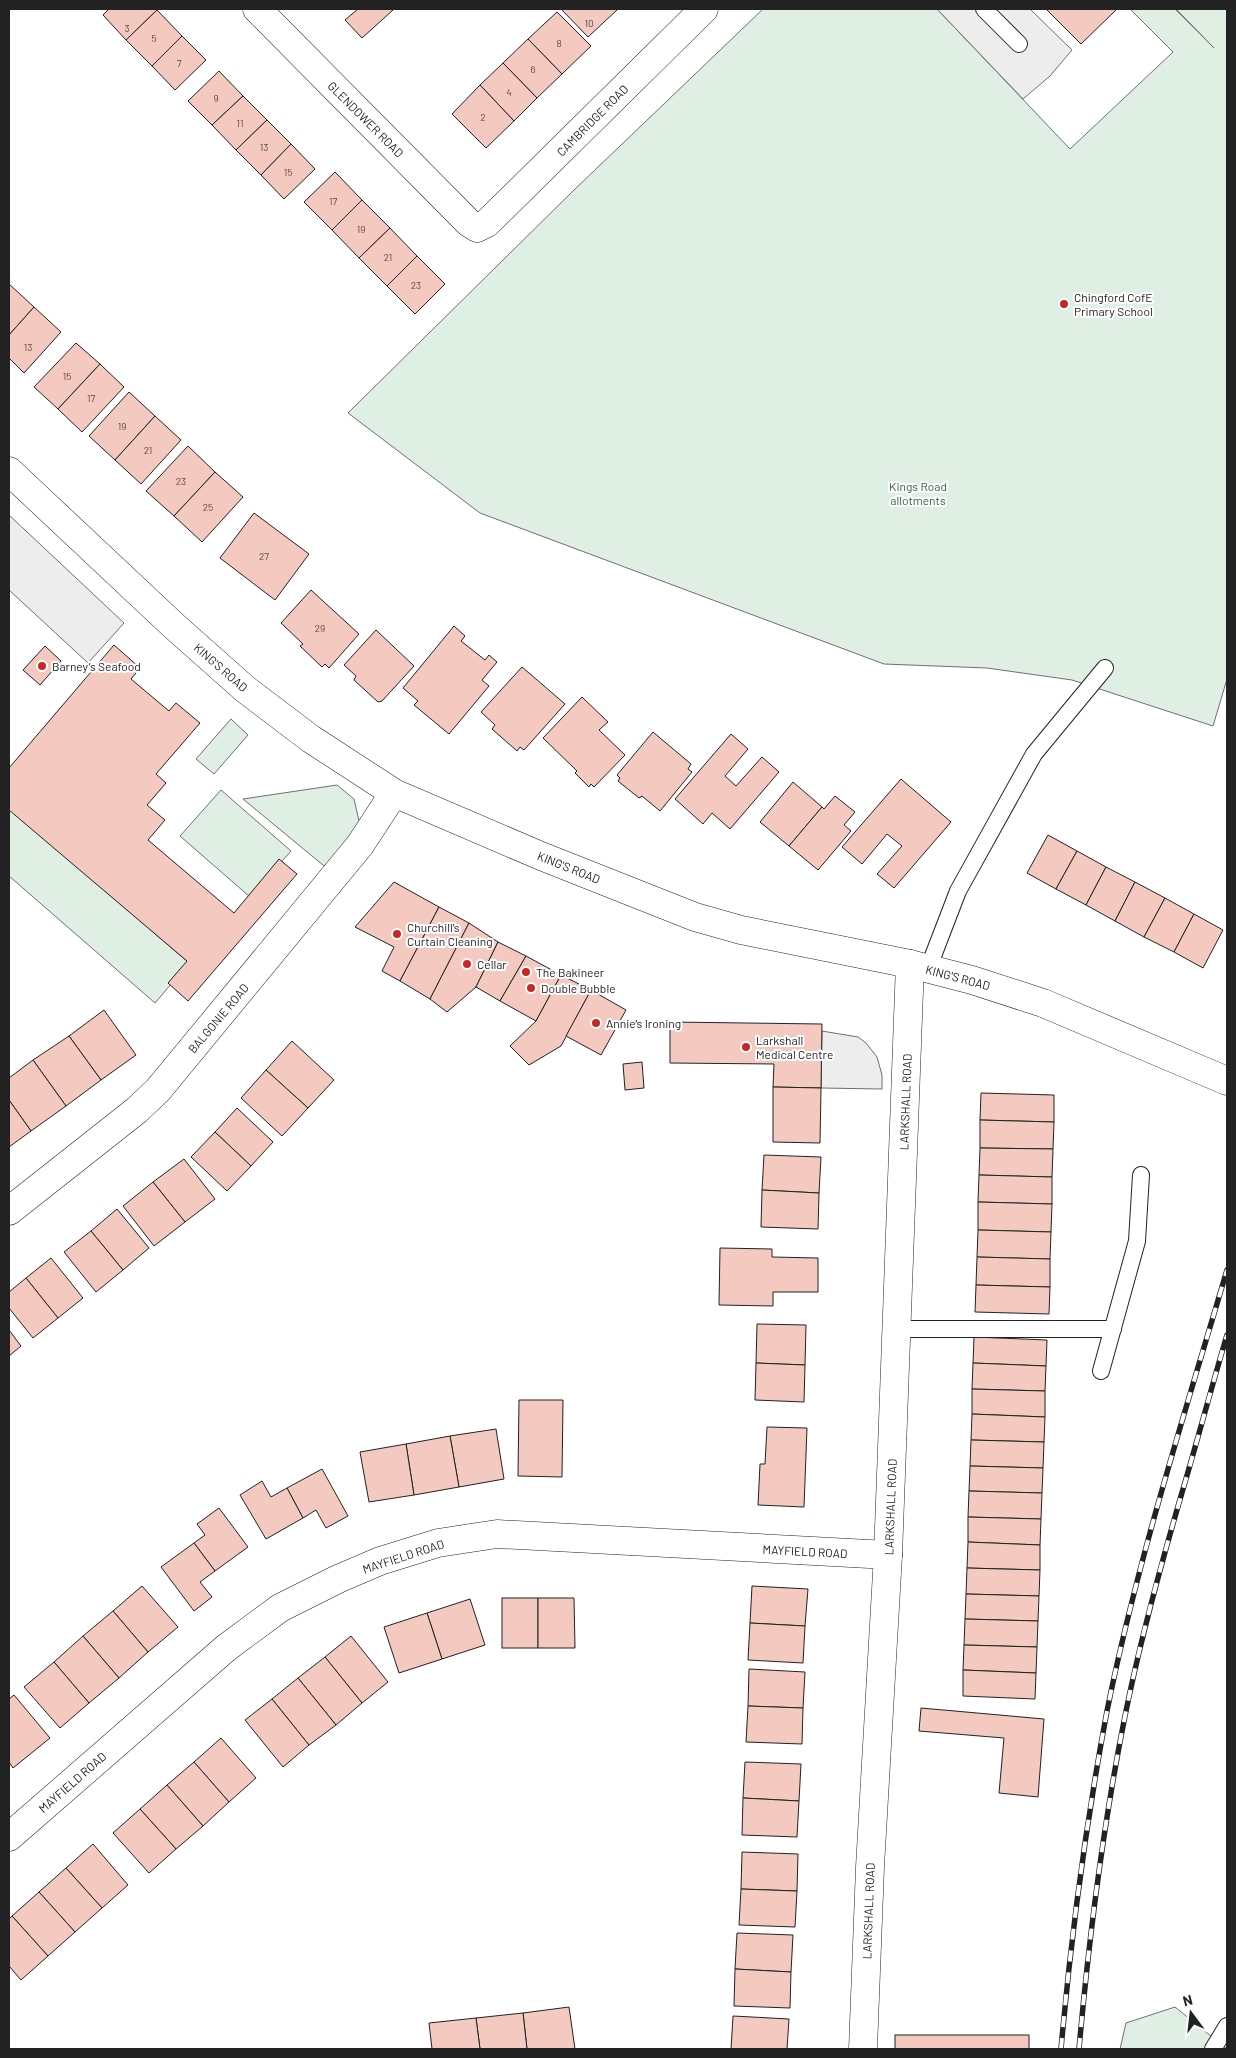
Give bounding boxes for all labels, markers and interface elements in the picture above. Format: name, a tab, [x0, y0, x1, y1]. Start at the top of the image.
house number: 10	[584, 17, 594, 29]
house number: 3	[124, 22, 130, 34]
house number: 5	[151, 32, 157, 44]
house number: 8	[556, 37, 562, 49]
house number: 7	[177, 57, 182, 69]
house number: 6	[530, 63, 536, 75]
street label: GLENDOWER ROAD	[325, 78, 407, 160]
street label: CAMBRIDGE ROAD	[553, 81, 631, 159]
house number: 4	[506, 86, 512, 98]
house number: 9	[213, 92, 219, 104]
house number: 2	[480, 111, 486, 123]
house number: 11	[236, 117, 244, 129]
house number: 13	[260, 141, 268, 153]
house number: 15	[284, 166, 292, 178]
house number: 17	[329, 195, 337, 207]
house number: 19	[357, 223, 365, 235]
house number: 21	[384, 251, 392, 263]
house number: 23	[411, 279, 421, 291]
place label: Chingford CofE Primary School	[1074, 290, 1153, 318]
marker: Chingford CofE Primary School	[1058, 298, 1070, 310]
house number: 13	[24, 341, 32, 353]
house number: 15	[63, 370, 71, 382]
house number: 17	[87, 392, 95, 404]
house number: 19	[118, 420, 126, 432]
house number: 21	[144, 444, 152, 456]
house number: 23	[176, 475, 186, 487]
park label: Kings Road allotments	[889, 479, 947, 507]
house number: 25	[203, 501, 213, 513]
house number: 27	[259, 550, 269, 562]
house number: 29	[315, 622, 325, 634]
street label: KING'S ROAD	[191, 640, 251, 694]
place label: Barney’s Seafood	[52, 659, 141, 673]
marker: Barney’s Seafood	[36, 660, 48, 672]
street label: KING'S ROAD	[536, 848, 602, 886]
place label: Churchill’s Curtain Cleaning	[407, 920, 493, 948]
marker: Churchill’s Curtain Cleaning	[391, 928, 403, 940]
place label: Cellar	[477, 957, 507, 971]
marker: Cellar	[461, 958, 473, 970]
street label: KING'S ROAD	[924, 962, 992, 992]
place label: The Bakineer	[536, 965, 605, 979]
marker: The Bakineer	[520, 966, 532, 978]
street label: BALGONIE ROAD	[185, 980, 251, 1056]
place label: Double Bubble	[541, 981, 616, 995]
marker: Double Bubble	[525, 982, 537, 994]
place label: Annie’s Ironing	[606, 1016, 681, 1030]
marker: Annie’s Ironing	[590, 1017, 602, 1029]
place label: Larkshall Medical Centre	[756, 1033, 833, 1061]
marker: Larkshall Medical Centre	[740, 1041, 752, 1053]
street label: LARKSHALL ROAD	[896, 1053, 914, 1151]
street label: LARKSHALL ROAD	[881, 1458, 899, 1556]
street label: MAYFIELD ROAD	[360, 1536, 446, 1576]
street label: MAYFIELD ROAD	[762, 1542, 848, 1560]
street label: MAYFIELD ROAD	[35, 1749, 109, 1815]
street label: LARKSHALL ROAD	[859, 1862, 877, 1960]
north arrow	[1166, 1988, 1216, 2038]
text: N	[1181, 1991, 1194, 2009]

